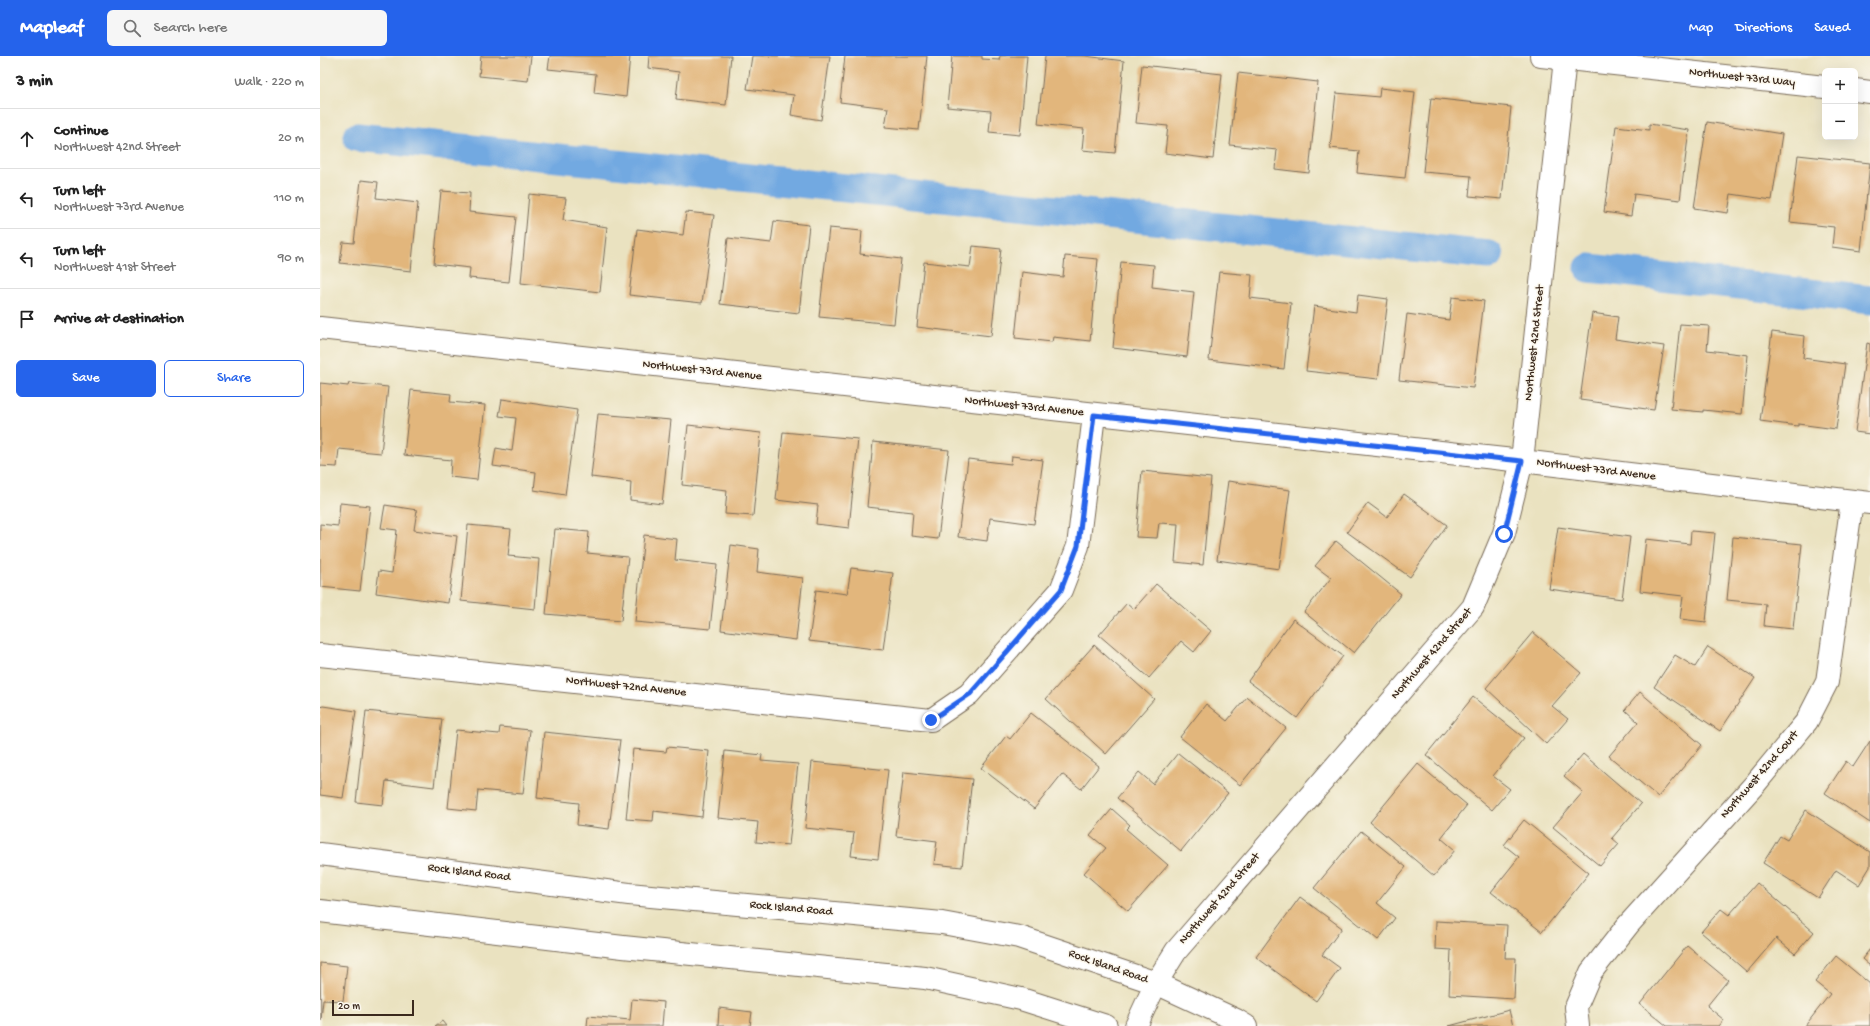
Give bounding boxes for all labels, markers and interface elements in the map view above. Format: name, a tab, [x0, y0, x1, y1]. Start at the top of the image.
search box	[107, 10, 387, 46]
text: Mapleaf	[20, 17, 83, 40]
icon: search	[121, 17, 143, 39]
text: Search here	[153, 19, 227, 37]
text: Map	[1689, 20, 1713, 37]
text: Directions	[1735, 20, 1792, 37]
text: Saved	[1814, 20, 1850, 37]
street label: Northwest 73rd Way	[1688, 65, 1796, 91]
map controls	[1822, 68, 1858, 140]
button: +	[1822, 68, 1858, 104]
text: 3 min	[16, 72, 53, 92]
text: Walk · 220 m	[234, 75, 304, 90]
button: −	[1822, 104, 1858, 140]
text: Continue	[54, 122, 108, 140]
icon: ahead	[16, 128, 38, 150]
text: 20 m	[278, 131, 304, 146]
text: Northwest 42nd Street	[54, 140, 180, 155]
text: Turn left	[54, 182, 105, 200]
icon: left	[16, 188, 38, 210]
text: 110 m	[274, 191, 304, 206]
text: Northwest 73rd Avenue	[54, 200, 184, 215]
text: Turn left	[54, 242, 105, 260]
icon: left	[16, 248, 38, 270]
text: 90 m	[278, 251, 304, 266]
text: Northwest 41st Street	[54, 260, 175, 275]
street label: Northwest 42nd Street	[1522, 283, 1548, 402]
icon: arrive	[16, 308, 38, 330]
text: Arrive at destination	[54, 310, 184, 328]
street label: Northwest 73rd Avenue	[642, 358, 763, 384]
button: Save	[16, 360, 156, 397]
button: Share	[164, 360, 304, 397]
street label: Northwest 73rd Avenue	[964, 394, 1085, 420]
street label: Northwest 73rd Avenue	[1536, 456, 1657, 484]
route start	[1495, 525, 1513, 543]
street label: Northwest 42nd Street	[1389, 605, 1476, 703]
street label: Northwest 72nd Avenue	[565, 674, 688, 700]
route end	[922, 711, 940, 729]
street label: Northwest 42nd Court	[1718, 727, 1803, 822]
street label: Northwest 42nd Street	[1177, 850, 1264, 948]
street label: Rock Island Road	[427, 861, 512, 885]
street label: Rock Island Road	[749, 898, 834, 920]
street label: Rock Island Road	[1066, 947, 1151, 987]
scale bar	[332, 998, 414, 1017]
text: 20 m	[338, 1001, 360, 1013]

